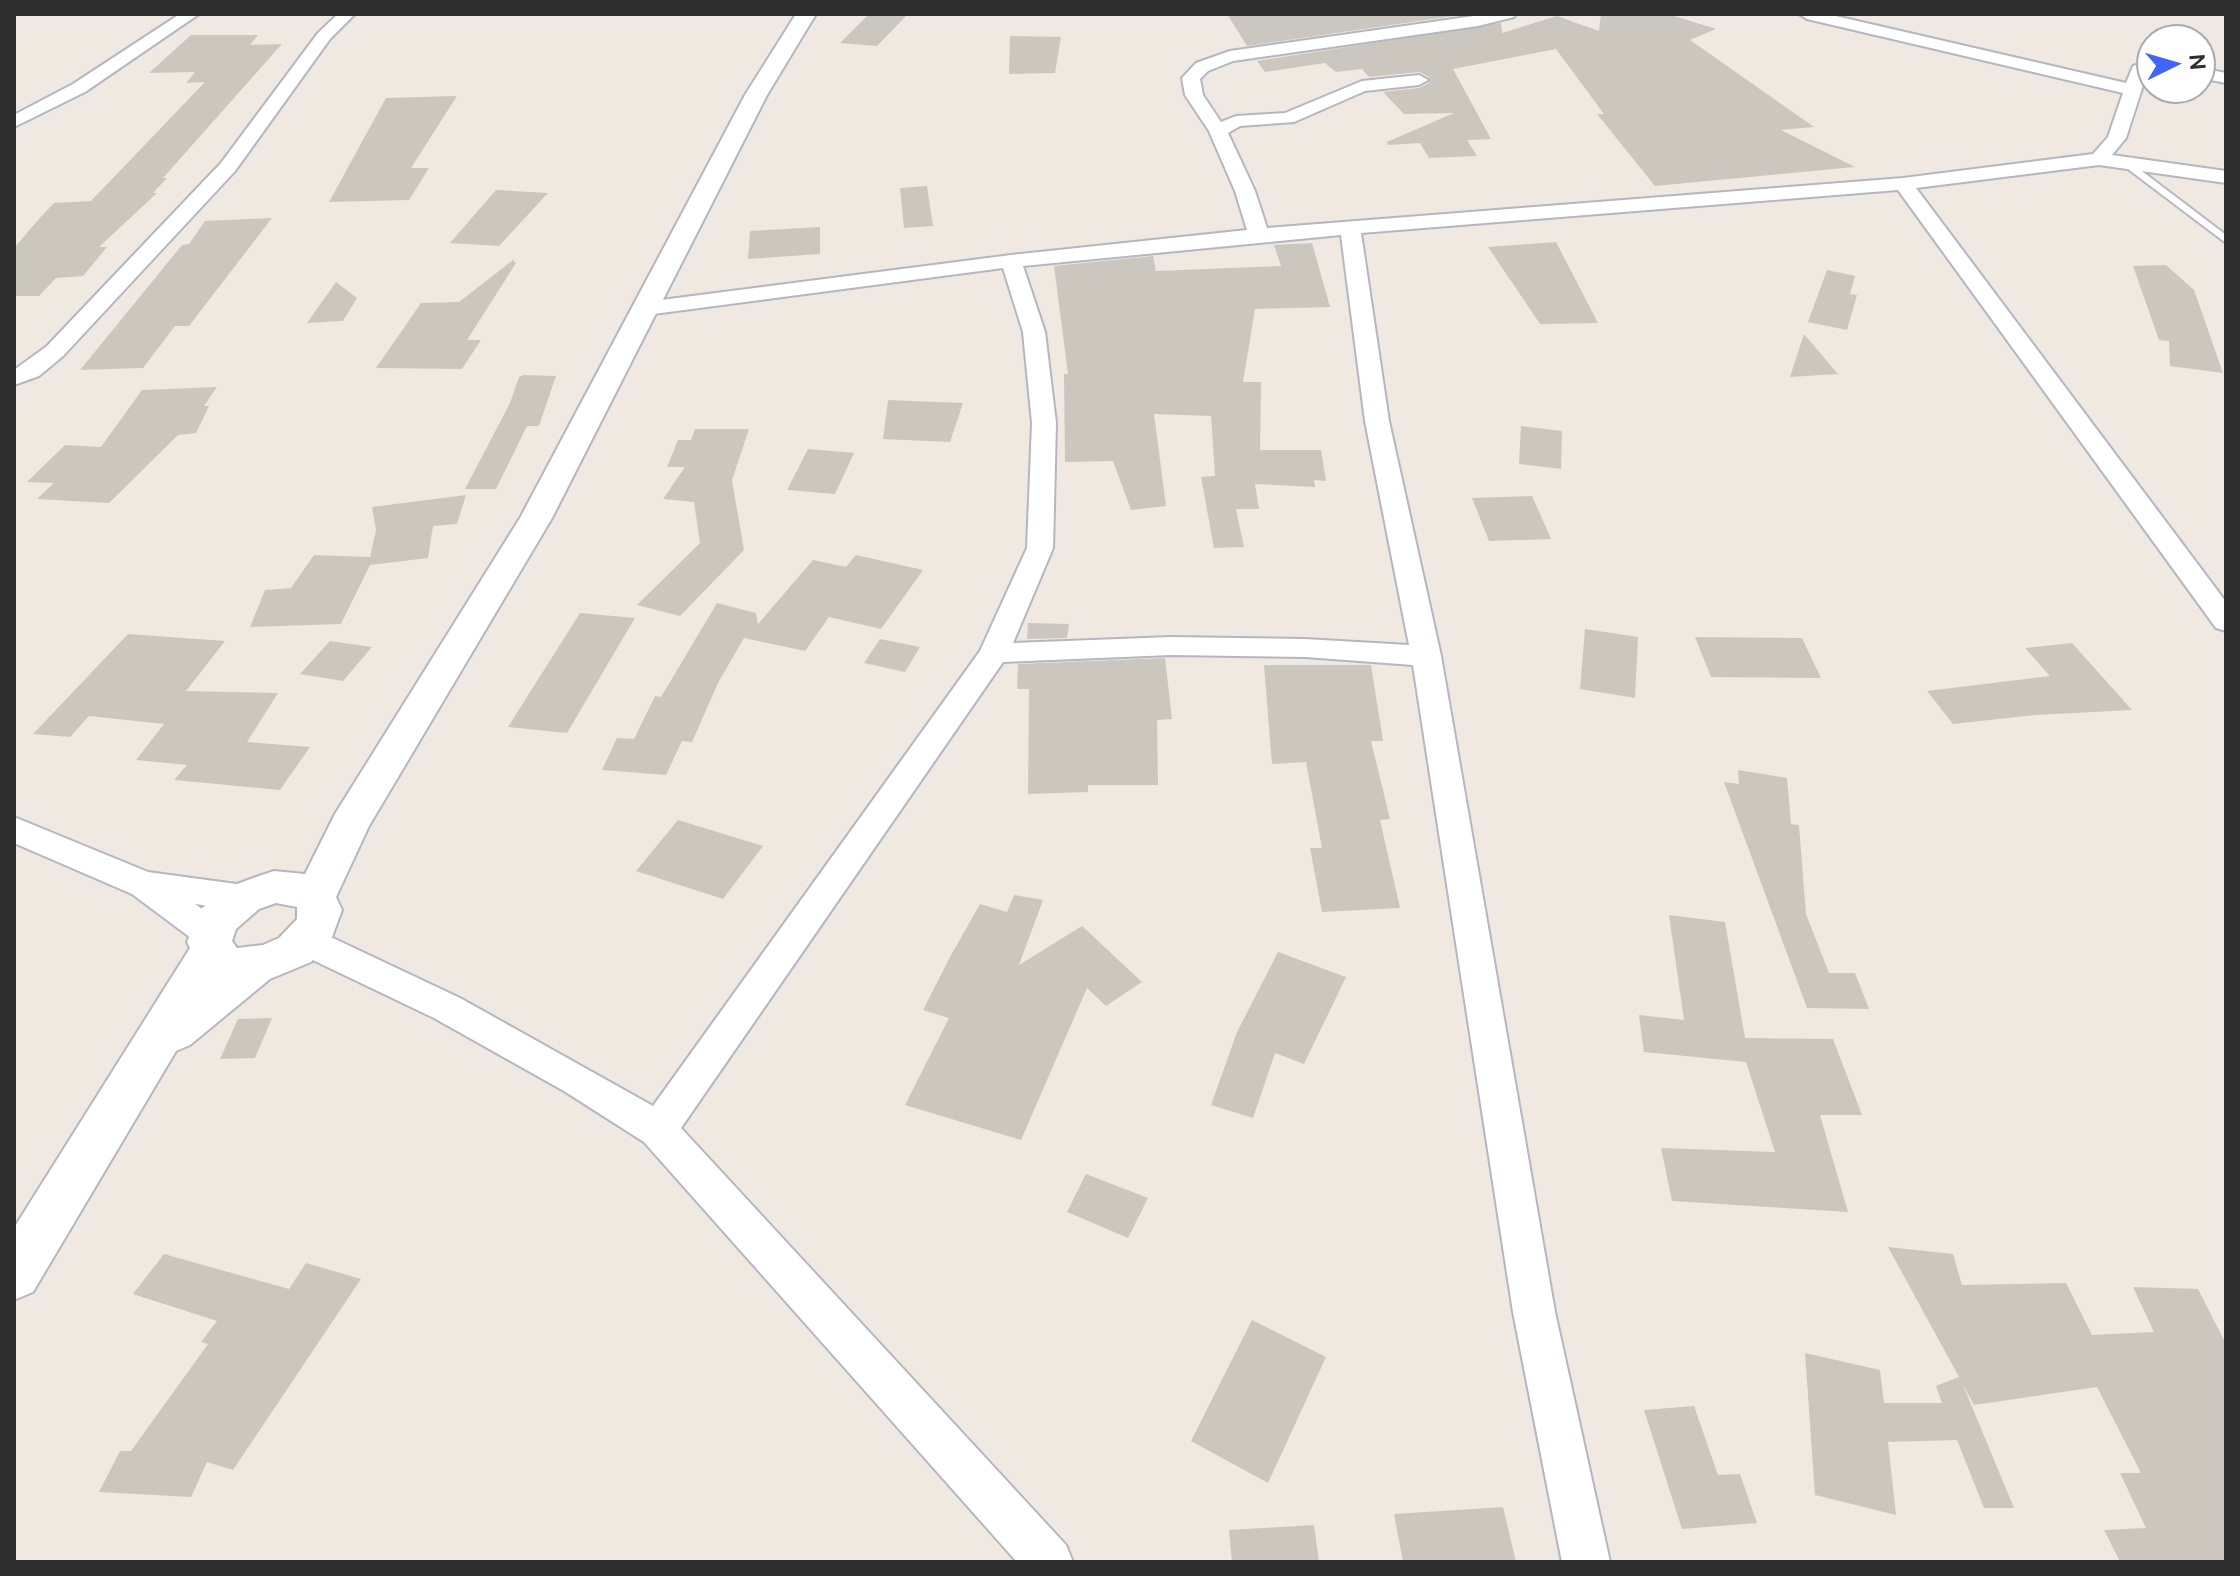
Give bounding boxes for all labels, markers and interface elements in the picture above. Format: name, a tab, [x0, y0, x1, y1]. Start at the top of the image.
north arrow	[2136, 24, 2216, 104]
text: N	[2185, 53, 2212, 71]

